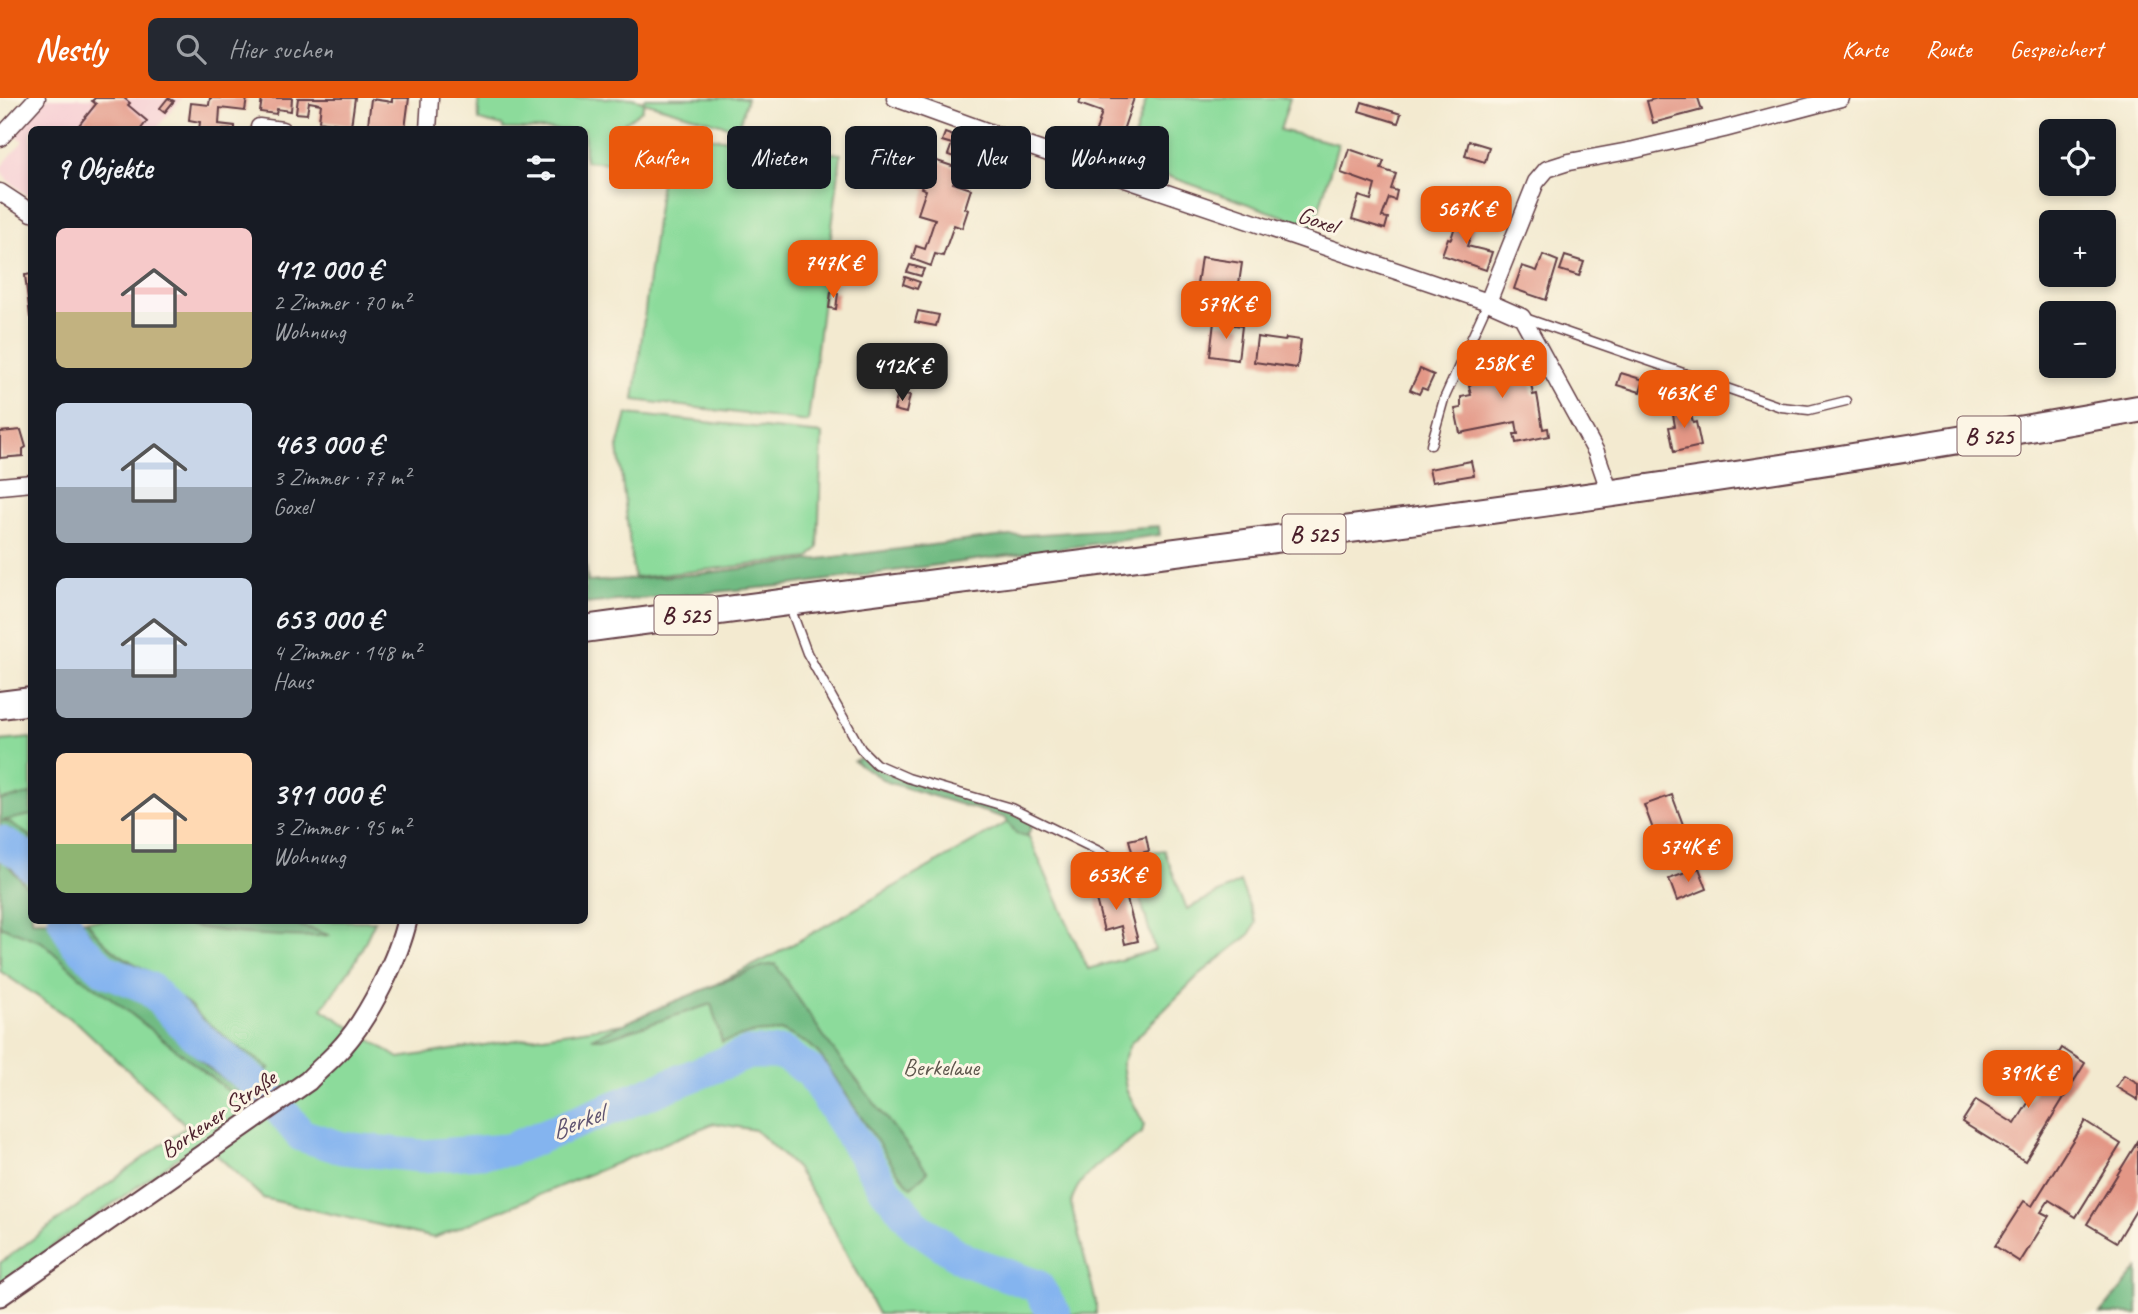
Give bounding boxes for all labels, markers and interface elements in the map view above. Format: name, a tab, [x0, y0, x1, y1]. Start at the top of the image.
search box	[148, 18, 638, 81]
text: Nestly	[35, 28, 106, 70]
icon: search	[172, 30, 210, 68]
text: Hier suchen	[228, 33, 333, 66]
text: Karte	[1842, 34, 1888, 64]
text: Route	[1926, 34, 1971, 64]
text: Gespeichert	[2009, 34, 2103, 64]
map controls	[2039, 119, 2116, 378]
button: locate	[2039, 119, 2116, 196]
chip: Kaufen	[609, 126, 713, 189]
chip: Mieten	[727, 126, 831, 189]
chip: Filter	[845, 126, 937, 189]
chip: Neu	[951, 126, 1031, 189]
chip: Wohnung	[1045, 126, 1169, 189]
text: 9 Objekte	[56, 149, 152, 187]
icon: filters	[522, 149, 560, 187]
pin: 567K €	[1409, 186, 1523, 246]
text: 567K €	[1437, 194, 1495, 223]
street label: Goxel	[1294, 199, 1346, 242]
button: +	[2039, 210, 2116, 287]
pin: 747K €	[776, 240, 890, 300]
text: 747K €	[804, 248, 862, 277]
text: 412 000 €	[273, 250, 382, 288]
icon: home	[112, 256, 196, 340]
pin: 579K €	[1169, 282, 1283, 341]
text: 2 Zimmer · 70 m²	[273, 288, 410, 317]
text: 579K €	[1197, 289, 1255, 318]
button: −	[2039, 301, 2116, 378]
text: Wohnung	[273, 317, 346, 346]
pin: 258K €	[1445, 341, 1559, 400]
pin: 412K €	[845, 344, 959, 403]
text: 258K €	[1473, 348, 1531, 377]
text: 412K €	[873, 351, 931, 380]
pin: 463K €	[1627, 370, 1741, 430]
text: 463K €	[1654, 378, 1714, 407]
road number: B 525	[1958, 416, 2021, 456]
text: 463 000 €	[273, 425, 383, 463]
icon: home	[112, 431, 196, 515]
text: 3 Zimmer · 77 m²	[273, 463, 410, 492]
text: Goxel	[273, 492, 312, 521]
road number: B 525	[1282, 514, 1346, 554]
road number: B 525	[654, 596, 718, 635]
text: 653 000 €	[273, 600, 382, 638]
icon: home	[112, 606, 196, 690]
text: 4 Zimmer · 148 m²	[273, 638, 420, 667]
text: Haus	[273, 667, 312, 696]
text: 391 000 €	[273, 775, 382, 813]
icon: home	[112, 781, 196, 865]
text: 3 Zimmer · 95 m²	[273, 813, 410, 842]
pin: 574K €	[1631, 824, 1745, 884]
text: 574K €	[1659, 832, 1717, 861]
text: Wohnung	[273, 842, 346, 871]
pin: 653K €	[1059, 852, 1173, 912]
text: 653K €	[1087, 860, 1145, 889]
pin: 391K €	[1971, 1051, 2085, 1110]
park label: Berkelaue	[903, 1052, 981, 1082]
text: 391K €	[1999, 1058, 2057, 1087]
street label: Borkener Straße	[154, 1062, 284, 1165]
water label: Berkel	[546, 1093, 616, 1147]

